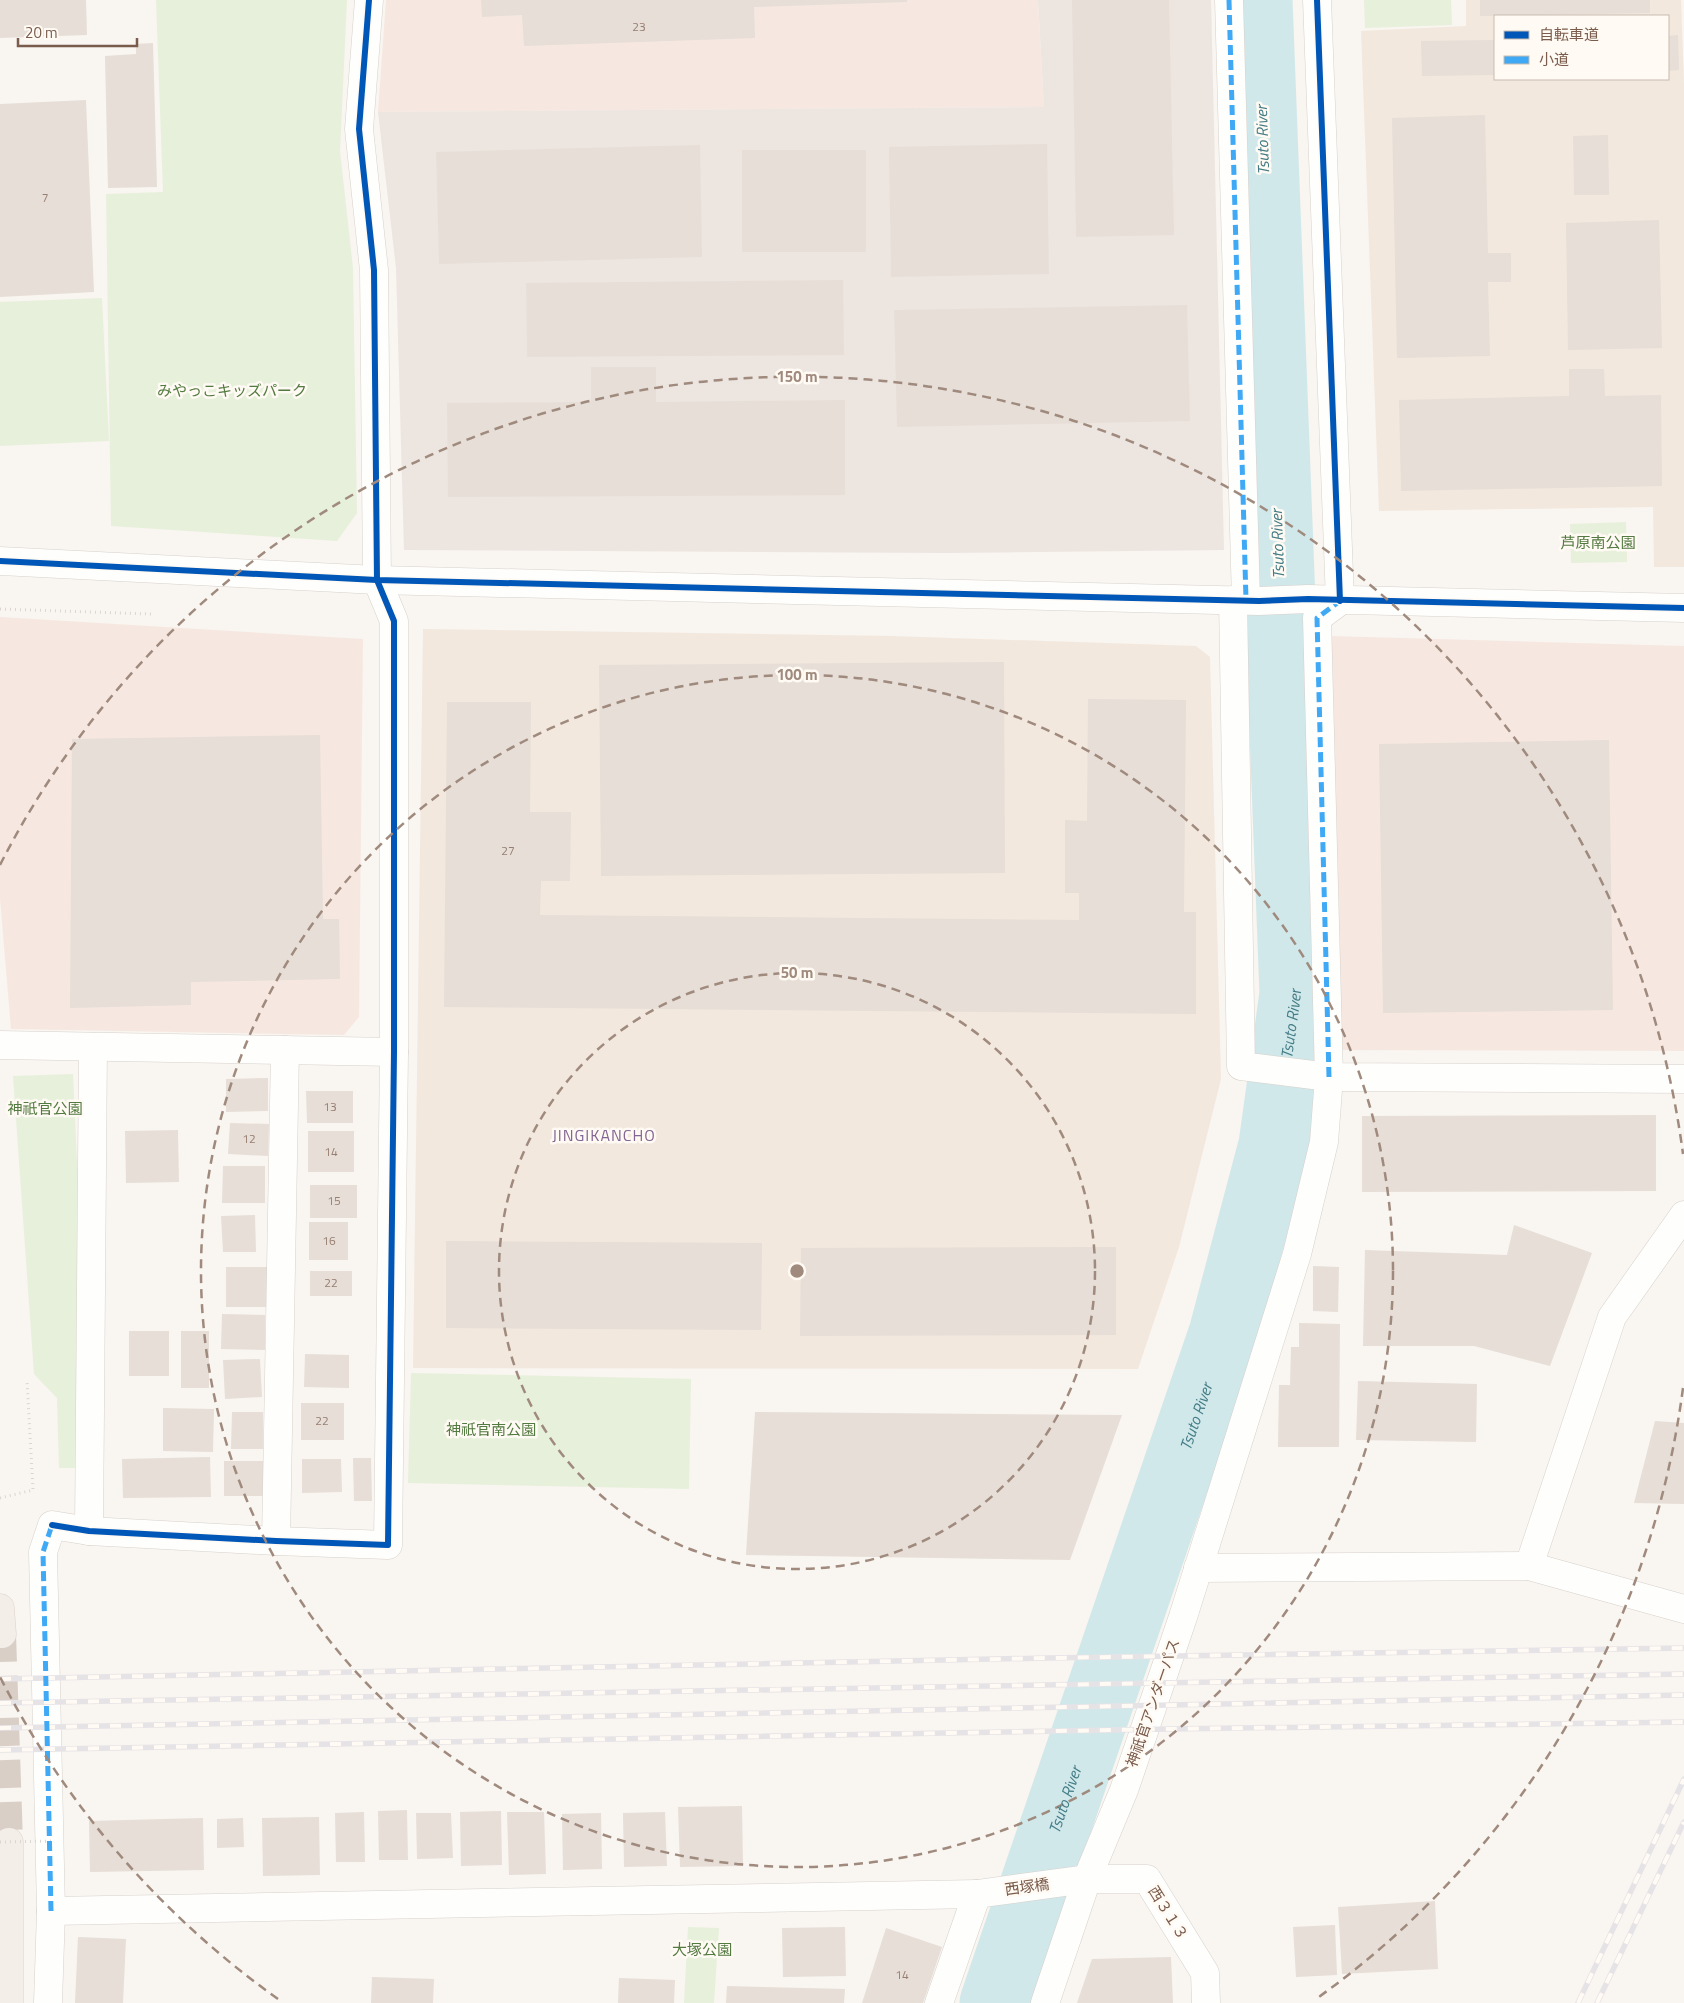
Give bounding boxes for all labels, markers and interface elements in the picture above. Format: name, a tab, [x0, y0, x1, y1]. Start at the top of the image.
scale bar	[18, 15, 136, 47]
legend	[1494, 15, 1669, 80]
house number: 23	[632, 17, 646, 36]
text: 20 m	[25, 21, 58, 44]
text: 自転車道	[1539, 23, 1599, 46]
text: 小道	[1539, 48, 1569, 71]
water label: Tsuto River	[1249, 103, 1275, 175]
house number: 7	[42, 188, 48, 207]
text: 150 m	[776, 365, 818, 388]
park label: みやっこキッズパーク	[157, 379, 307, 402]
water label: Tsuto River	[1264, 507, 1290, 579]
park label: 芦原南公園	[1560, 531, 1636, 554]
text: 100 m	[776, 663, 818, 686]
house number: 27	[501, 841, 515, 860]
text: 50 m	[781, 961, 813, 984]
water label: Tsuto River	[1274, 987, 1307, 1060]
park label: 神祇官公園	[7, 1097, 83, 1120]
house number: 13	[323, 1097, 337, 1116]
district label: JINGIKANCHO	[552, 1123, 656, 1147]
house number: 12	[242, 1129, 256, 1148]
house number: 14	[324, 1142, 338, 1161]
house number: 15	[327, 1191, 341, 1210]
house number: 16	[322, 1231, 336, 1250]
centre of rings	[788, 1262, 806, 1280]
house number: 22	[324, 1273, 338, 1292]
water label: Tsuto River	[1173, 1378, 1219, 1453]
house number: 22	[315, 1411, 329, 1430]
park label: 神祇官南公園	[446, 1418, 536, 1441]
street label: 神祇官アンダーパス	[1120, 1636, 1185, 1770]
water label: Tsuto River	[1042, 1761, 1088, 1836]
street label: 西塚橋	[1003, 1872, 1051, 1901]
street label: 西３１３	[1143, 1881, 1194, 1944]
park label: 大塚公園	[672, 1938, 732, 1961]
house number: 14	[895, 1965, 909, 1984]

